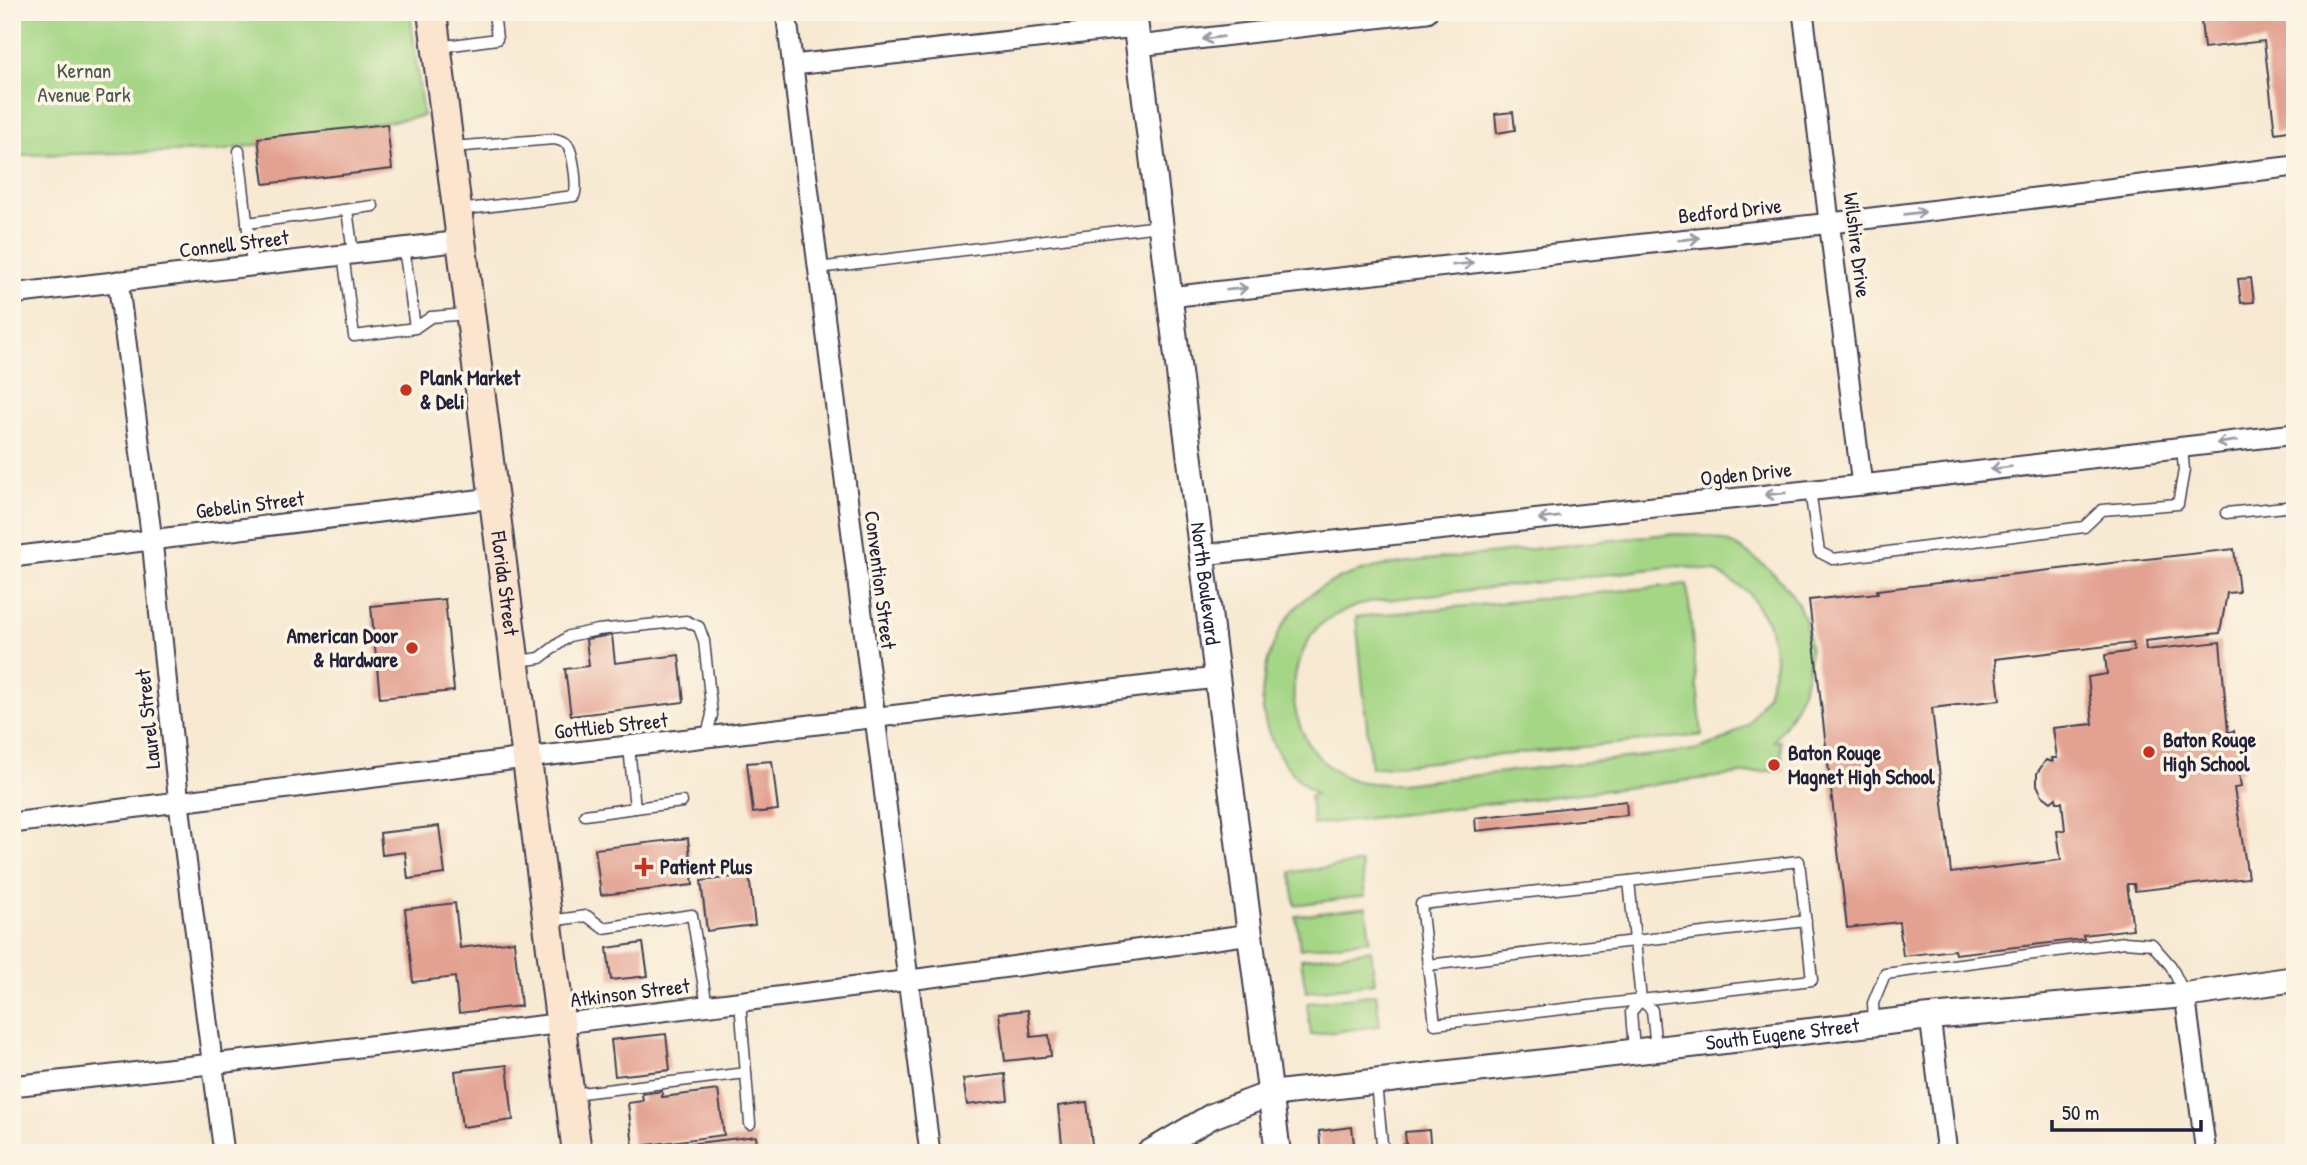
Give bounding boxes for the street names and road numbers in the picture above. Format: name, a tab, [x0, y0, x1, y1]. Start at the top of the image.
street label: Bedford Drive	[1677, 191, 1783, 230]
street label: Wilshire Drive	[1837, 191, 1878, 299]
street label: Connell Street	[178, 222, 291, 265]
street label: Ogden Drive	[1699, 454, 1793, 493]
street label: Gebelin Street	[194, 483, 307, 526]
street label: Convention Street	[858, 509, 903, 652]
street label: North Boulevard	[1184, 521, 1228, 646]
street label: Florida Street	[484, 528, 526, 638]
street label: Laurel Street	[128, 667, 167, 770]
street label: Gottlieb Street	[553, 705, 670, 746]
street label: Atkinson Street	[569, 971, 692, 1014]
street label: South Eugene Street	[1704, 1010, 1862, 1057]

